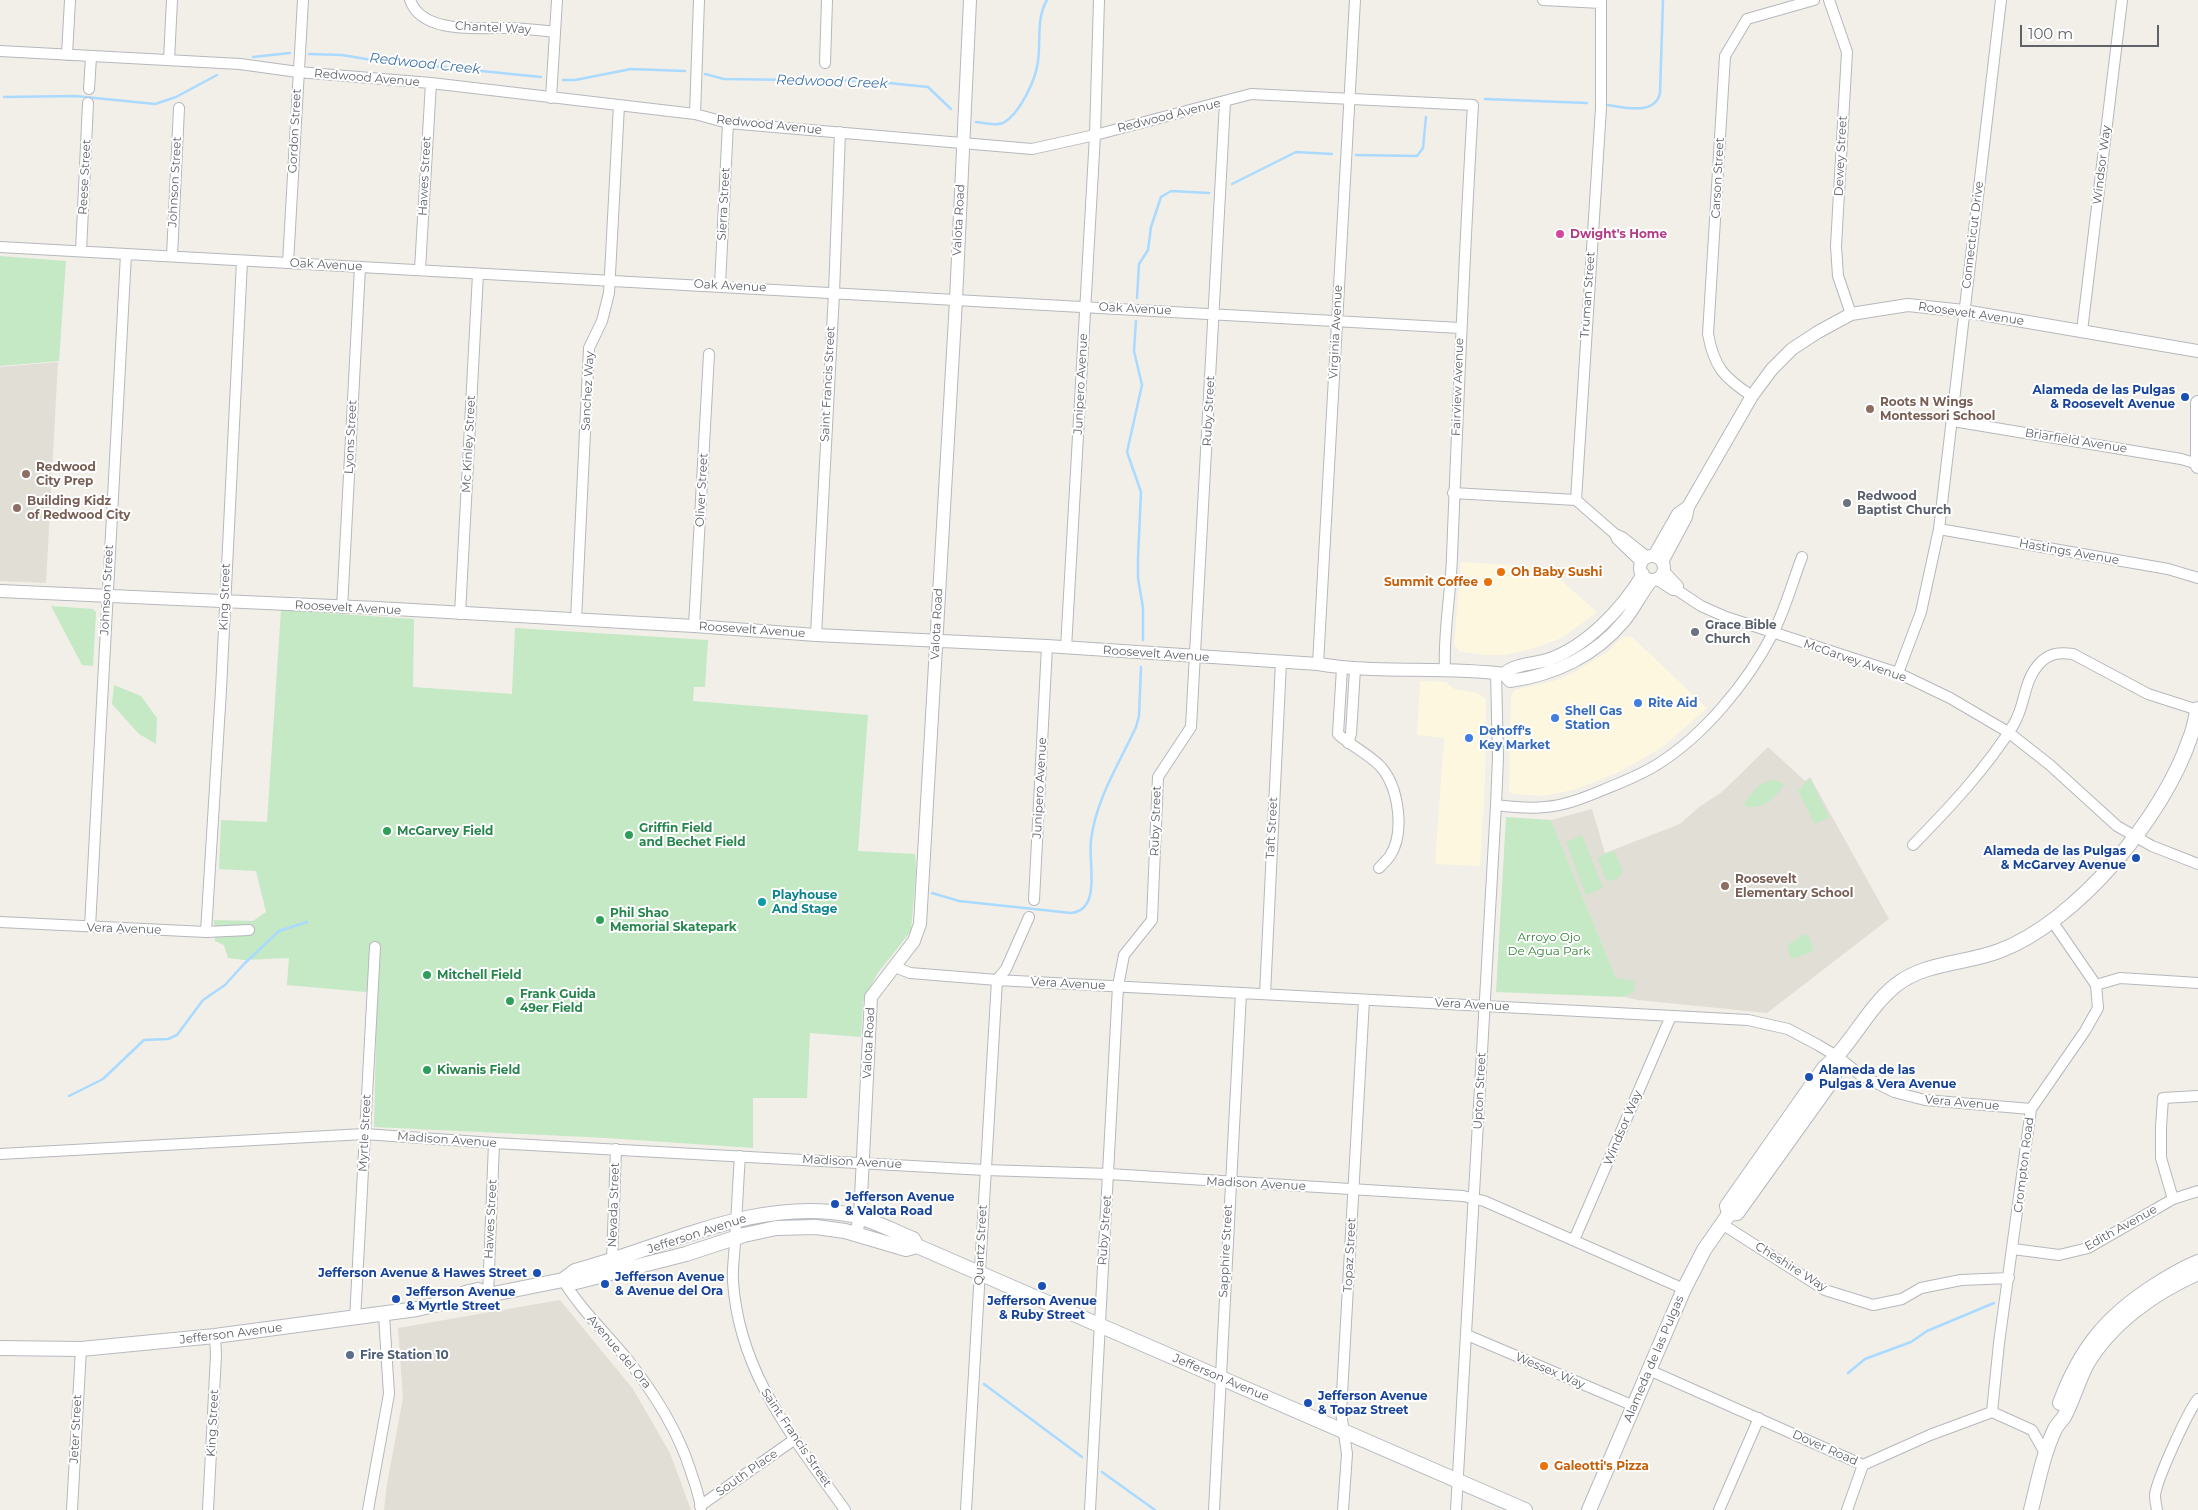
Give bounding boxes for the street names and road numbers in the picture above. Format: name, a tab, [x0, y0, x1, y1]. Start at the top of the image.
street label: Chantel Way	[455, 19, 531, 37]
street label: Redwood Avenue	[314, 66, 420, 90]
street label: Gordon Street	[286, 88, 304, 174]
street label: Redwood Avenue	[1116, 96, 1222, 136]
street label: Redwood Avenue	[716, 112, 822, 138]
street label: Dewey Street	[1832, 115, 1850, 197]
street label: Windsor Way	[2090, 124, 2114, 206]
street label: Johnson Street	[165, 136, 185, 228]
street label: Hawes Street	[416, 136, 434, 216]
street label: Carson Street	[1709, 137, 1727, 219]
street label: Reese Street	[76, 139, 94, 215]
street label: Sierra Street	[715, 167, 733, 241]
street label: Connecticut Drive	[1959, 180, 1987, 290]
street label: Valota Road	[950, 184, 968, 256]
street label: Truman Street	[1578, 251, 1598, 339]
street label: Oak Avenue	[289, 256, 363, 274]
street label: Oak Avenue	[693, 277, 767, 295]
street label: Virginia Avenue	[1326, 285, 1346, 379]
street label: Roosevelt Avenue	[1917, 299, 2025, 329]
street label: Oak Avenue	[1098, 300, 1172, 318]
street label: Saint Francis Street	[818, 326, 838, 442]
street label: Junipero Avenue	[1071, 333, 1091, 435]
street label: Fairview Avenue	[1449, 338, 1467, 436]
street label: Sanchez Way	[579, 351, 597, 431]
street label: Ruby Street	[1200, 375, 1218, 447]
street label: Mc Kinley Street	[459, 395, 479, 493]
street label: Lyons Street	[342, 400, 360, 474]
street label: Briarfield Avenue	[2024, 426, 2128, 456]
street label: Oliver Street	[693, 453, 711, 527]
street label: Hastings Avenue	[2018, 536, 2120, 568]
street label: Johnson Street	[97, 544, 117, 636]
street label: King Street	[217, 563, 233, 631]
street label: Valota Road	[928, 588, 946, 660]
street label: Roosevelt Avenue	[294, 598, 402, 618]
street label: Roosevelt Avenue	[698, 619, 806, 641]
street label: McGarvey Avenue	[1802, 637, 1908, 685]
street label: Roosevelt Avenue	[1102, 643, 1210, 665]
street label: Junipero Avenue	[1030, 737, 1050, 839]
street label: Ruby Street	[1148, 785, 1164, 857]
street label: Taft Street	[1263, 797, 1281, 859]
street label: Vera Avenue	[86, 920, 162, 938]
street label: Vera Avenue	[1030, 975, 1106, 993]
street label: Vera Avenue	[1434, 996, 1510, 1014]
street label: Valota Road	[860, 1007, 878, 1079]
street label: Upton Street	[1471, 1052, 1489, 1130]
street label: Windsor Way	[1601, 1088, 1645, 1168]
street label: Vera Avenue	[1924, 1093, 2000, 1113]
street label: Myrtle Street	[356, 1094, 374, 1172]
street label: Crompton Road	[2011, 1116, 2037, 1214]
street label: Madison Avenue	[397, 1129, 497, 1151]
street label: Madison Avenue	[802, 1152, 902, 1172]
street label: Nevada Street	[605, 1162, 623, 1248]
street label: Madison Avenue	[1206, 1174, 1306, 1194]
street label: Hawes Street	[482, 1179, 500, 1259]
street label: Ruby Street	[1095, 1194, 1115, 1266]
street label: Edith Avenue	[2082, 1202, 2160, 1254]
street label: Quartz Street	[972, 1204, 990, 1286]
street label: Sapphire Street	[1216, 1204, 1236, 1298]
street label: Jefferson Avenue	[646, 1211, 748, 1257]
street label: Topaz Street	[1341, 1217, 1359, 1293]
street label: Cheshire Way	[1752, 1239, 1830, 1295]
street label: Alameda de las Pulgas	[1621, 1294, 1687, 1424]
street label: Avenue del Ora	[584, 1312, 654, 1392]
street label: Jefferson Avenue	[179, 1321, 283, 1347]
street label: Wessex Way	[1513, 1350, 1587, 1392]
street label: Jefferson Avenue	[1171, 1351, 1271, 1405]
street label: Saint Francis Street	[758, 1386, 834, 1490]
street label: King Street	[204, 1389, 222, 1457]
street label: Jeter Street	[67, 1394, 85, 1464]
street label: Dover Road	[1790, 1427, 1860, 1469]
street label: South Place	[713, 1446, 781, 1500]

